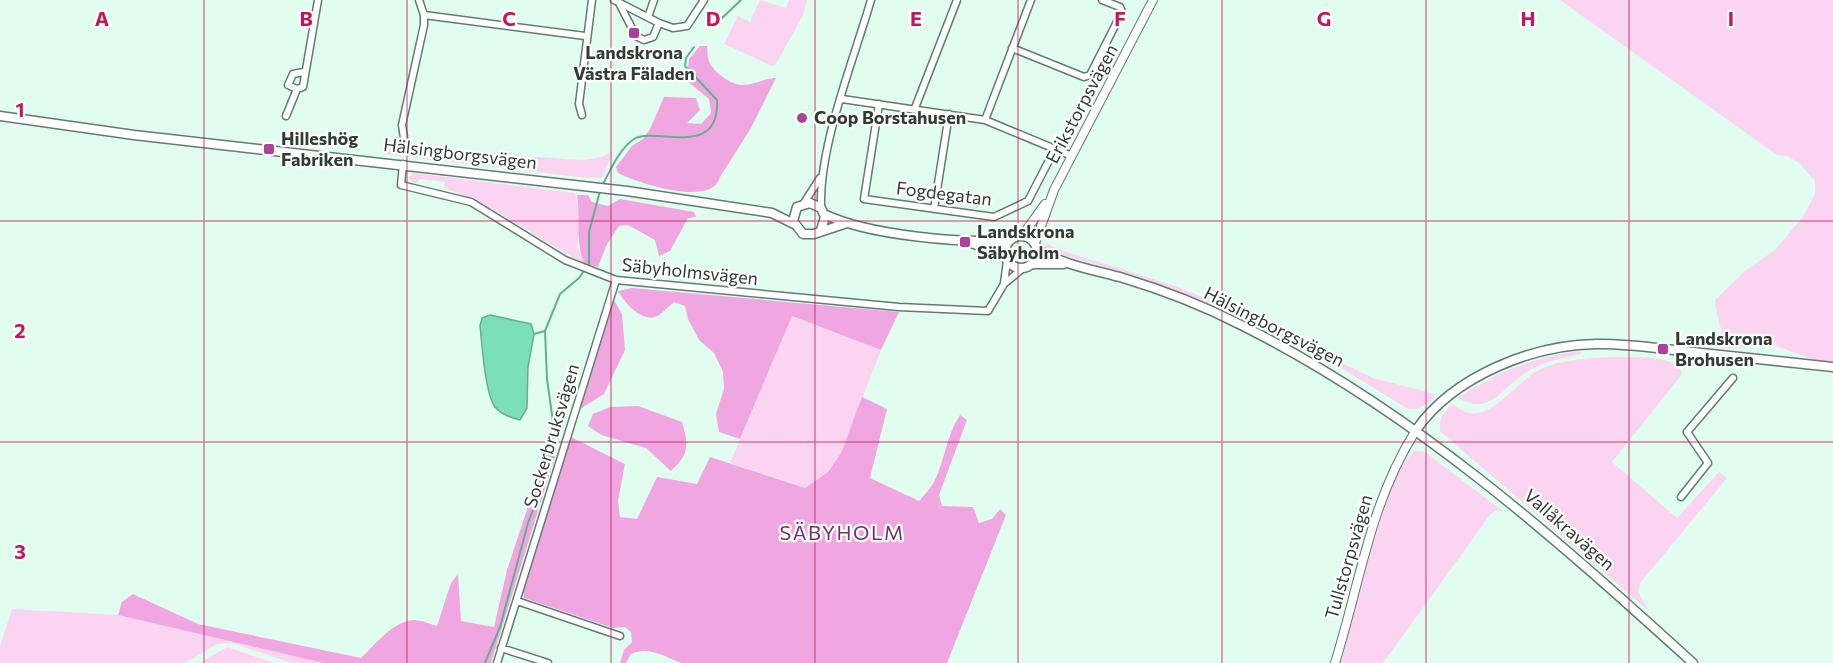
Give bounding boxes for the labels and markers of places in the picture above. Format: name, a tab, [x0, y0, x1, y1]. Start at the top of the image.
marker: Landskrona Västra Fäladen	[627, 26, 641, 40]
place label: Landskrona Västra Fäladen	[573, 41, 695, 84]
place label: Coop Borstahusen	[814, 106, 966, 128]
marker: Coop Borstahusen	[795, 111, 809, 125]
place label: Hilleshög Fabriken	[281, 127, 358, 170]
marker: Hilleshög Fabriken	[262, 142, 276, 156]
place label: Landskrona Säbyholm	[977, 220, 1074, 263]
marker: Landskrona Säbyholm	[958, 235, 972, 249]
place label: Landskrona Brohusen	[1675, 327, 1772, 370]
marker: Landskrona Brohusen	[1656, 342, 1670, 356]

